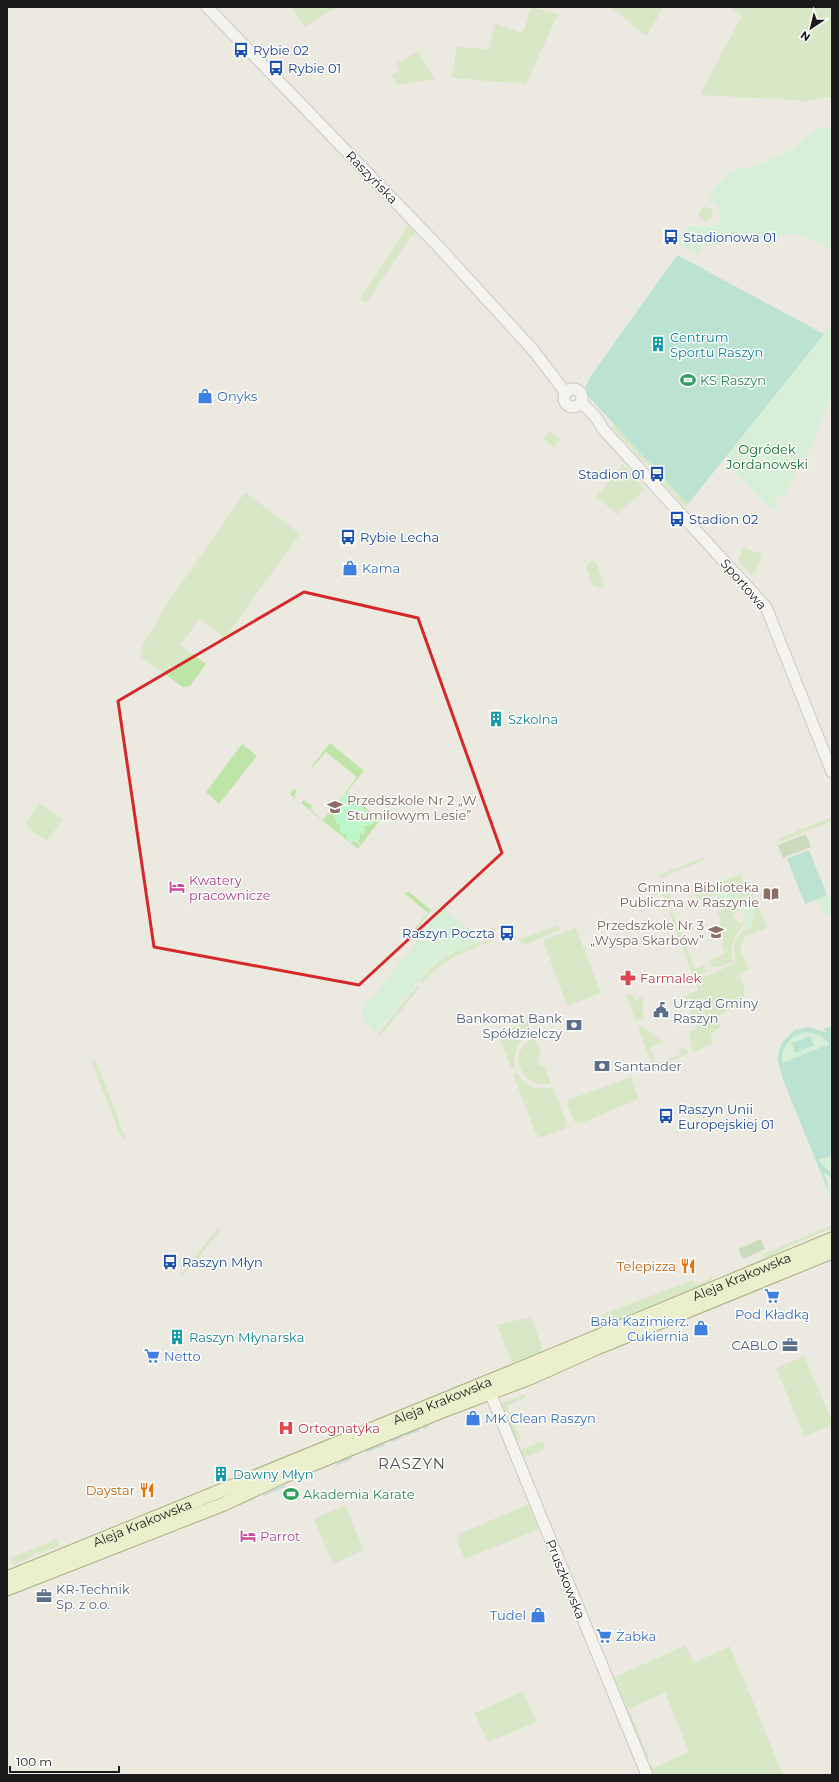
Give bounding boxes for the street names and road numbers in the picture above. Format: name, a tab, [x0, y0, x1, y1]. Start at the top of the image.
street label: Raszyńska	[343, 147, 401, 207]
street label: Sportowa	[718, 555, 770, 613]
street label: Aleja Krakowska	[690, 1249, 793, 1304]
street label: Aleja Krakowska	[390, 1373, 494, 1428]
street label: Aleja Krakowska	[90, 1496, 194, 1550]
street label: Pruszkowska	[543, 1537, 589, 1621]

